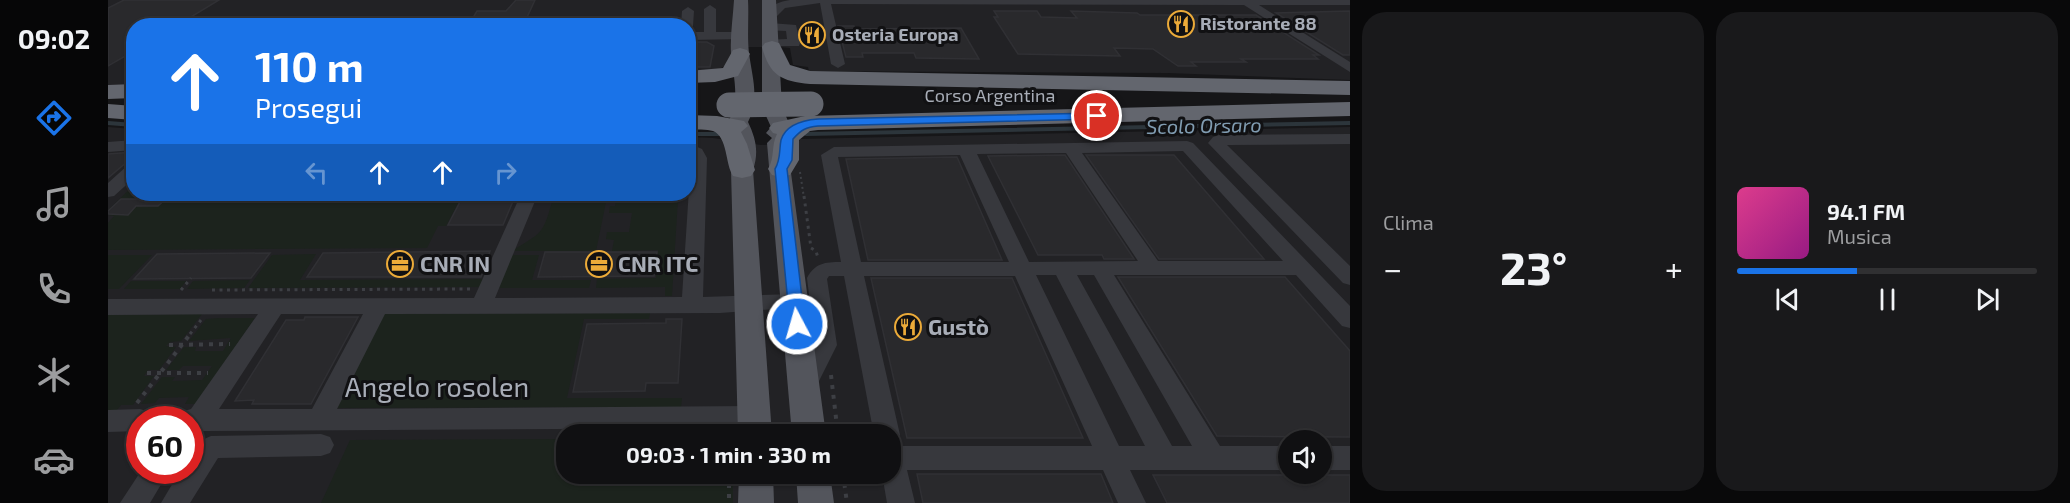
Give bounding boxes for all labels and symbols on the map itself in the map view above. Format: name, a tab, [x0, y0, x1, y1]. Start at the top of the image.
restaurant icon: Ristorante 88	[1166, 9, 1196, 39]
place label: Ristorante 88	[1200, 12, 1317, 34]
restaurant icon: Osteria Europa	[797, 20, 827, 50]
place label: Osteria Europa	[832, 23, 959, 45]
street label: Corso Argentina	[925, 84, 1055, 106]
pin	[1071, 90, 1122, 141]
water label: Scolo Orsaro	[1146, 112, 1262, 138]
office icon: CNR IN	[385, 249, 415, 279]
office icon: CNR ITC	[584, 249, 614, 279]
place label: CNR IN	[420, 250, 490, 276]
place label: CNR ITC	[618, 250, 698, 276]
position arrow	[765, 292, 829, 356]
restaurant icon: Gustò	[893, 312, 923, 342]
place label: Gustò	[928, 313, 989, 339]
street label: Angelo rosolen	[345, 370, 529, 403]
speed limit sign: 60	[126, 406, 204, 484]

